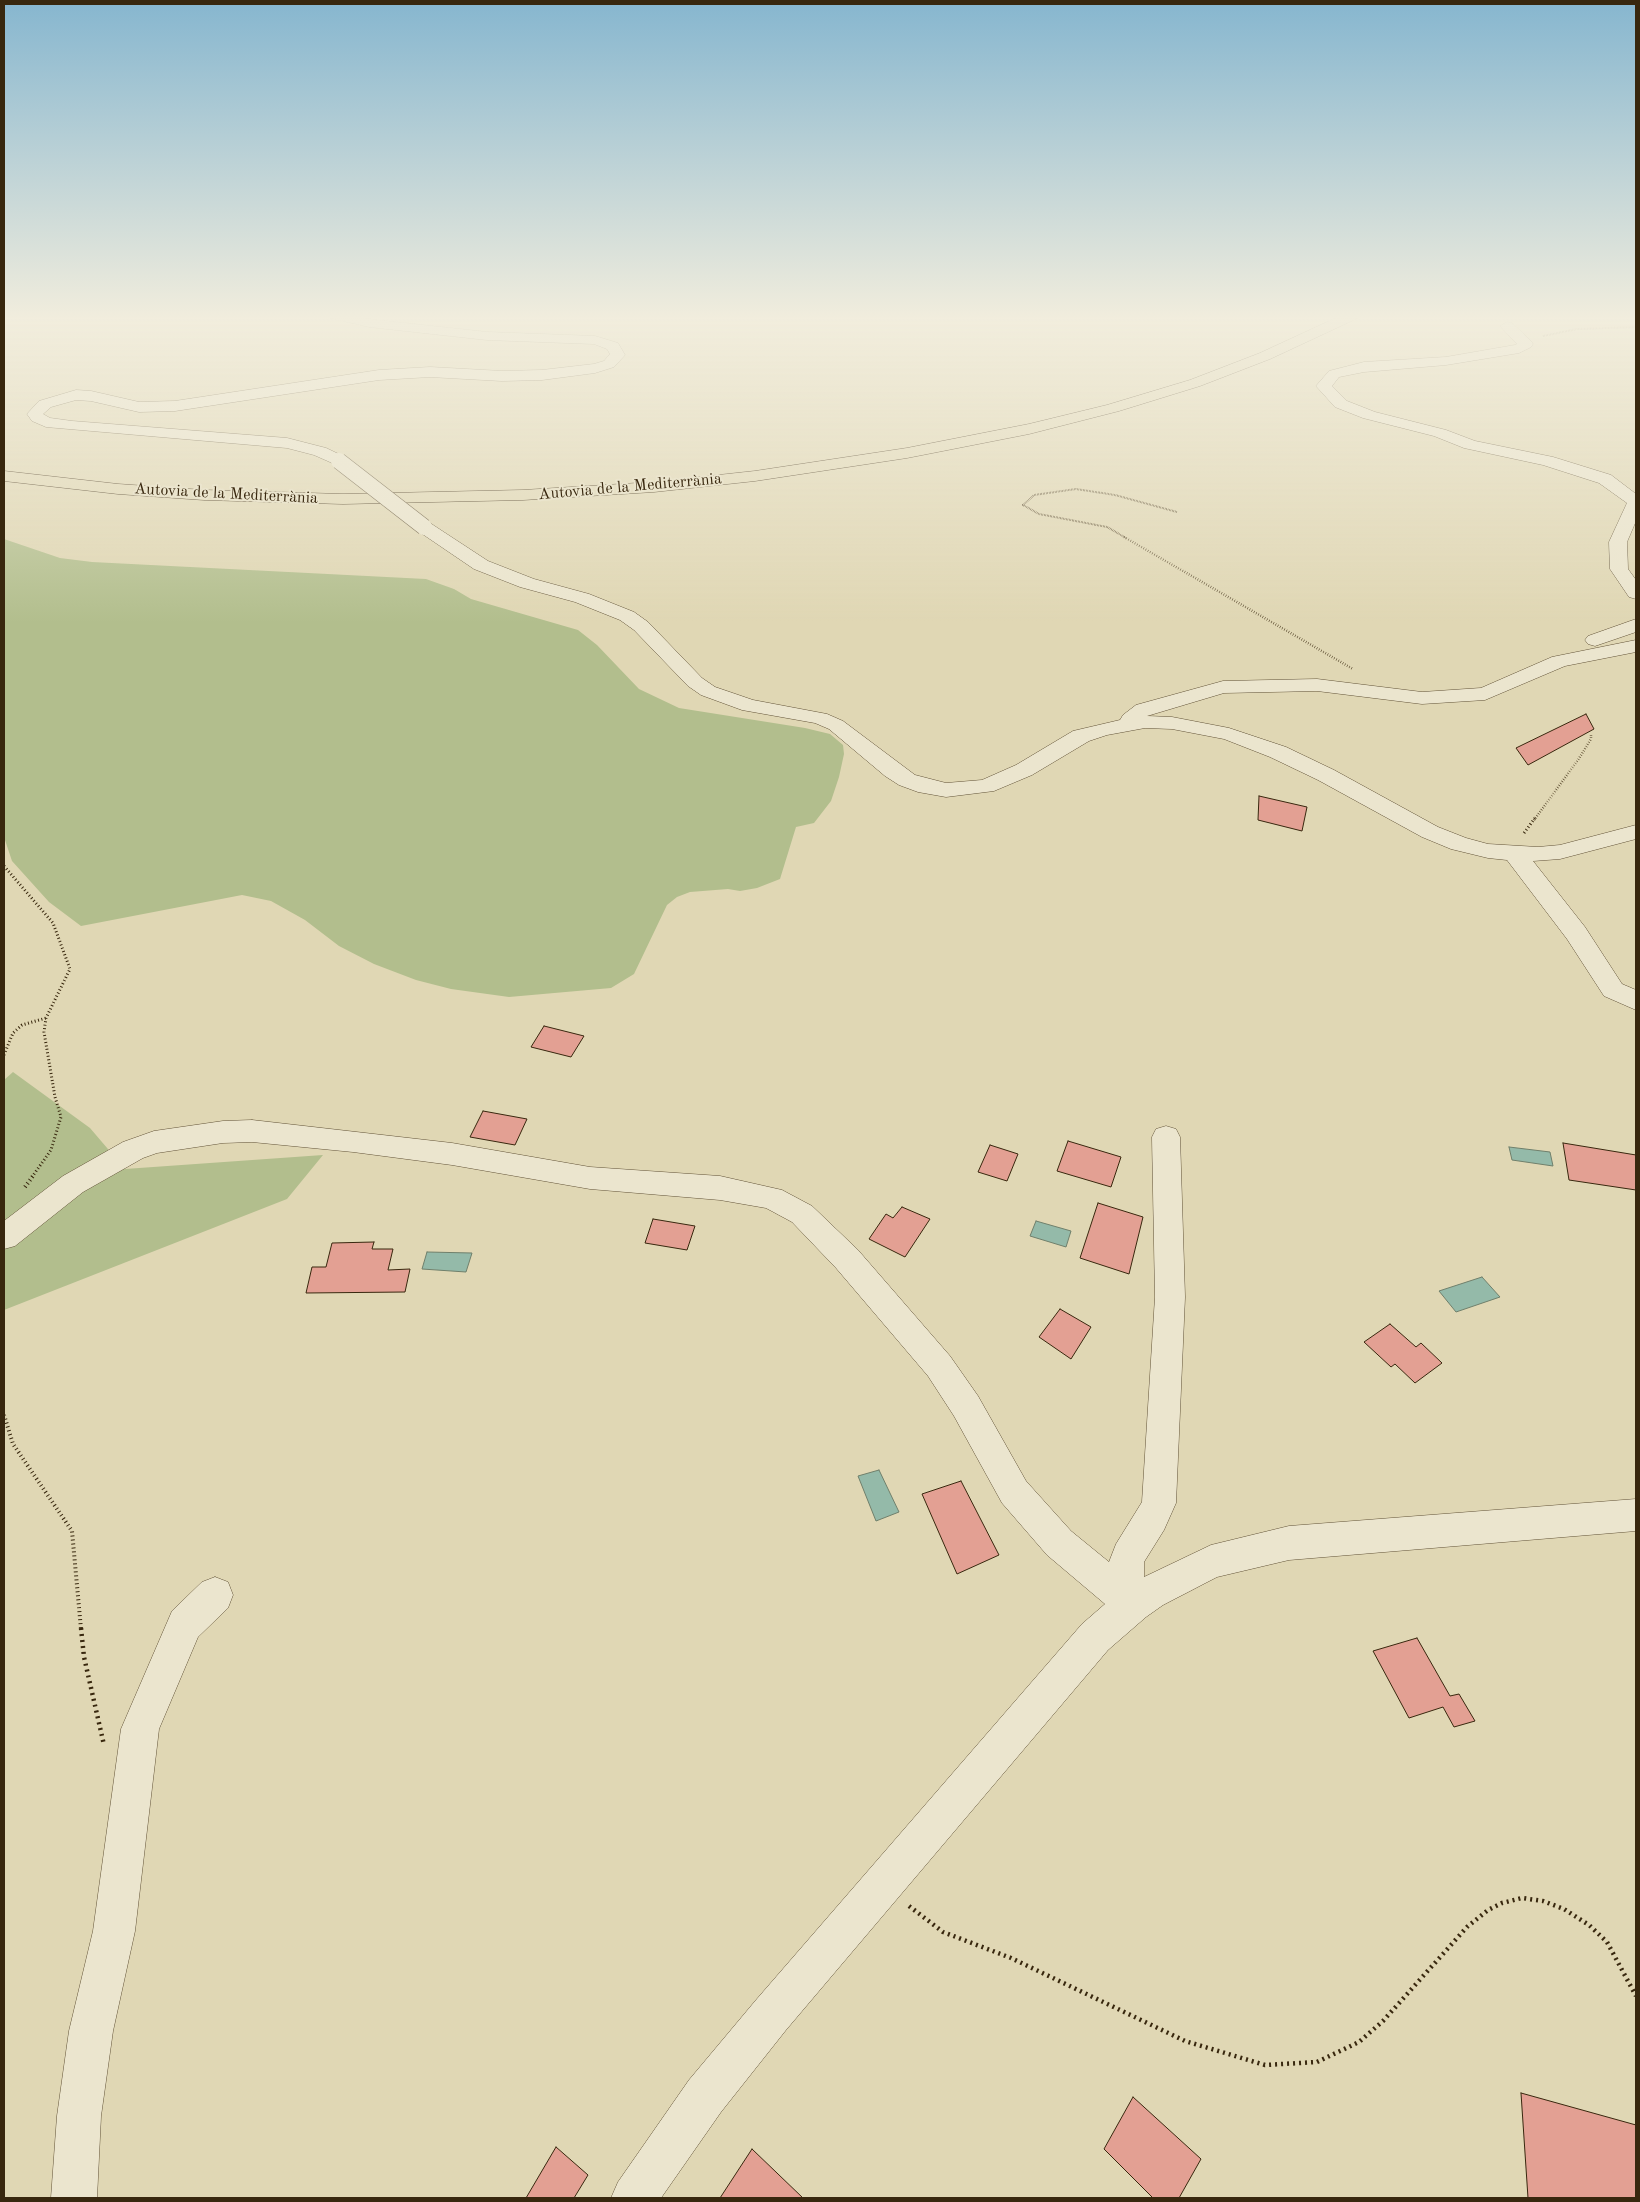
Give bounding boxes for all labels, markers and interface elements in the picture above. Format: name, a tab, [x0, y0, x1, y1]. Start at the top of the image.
street label: Autovia de la Mediterrània	[538, 469, 722, 505]
street label: Autovia de la Mediterrània	[134, 480, 318, 508]

